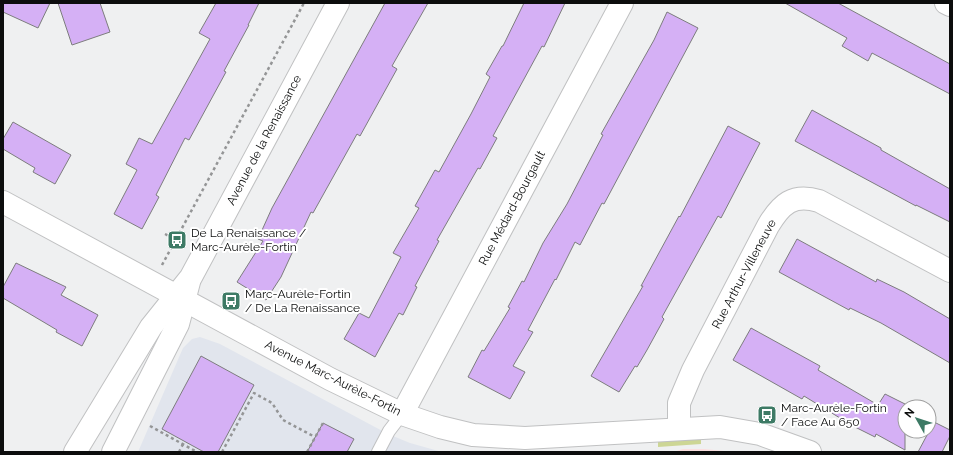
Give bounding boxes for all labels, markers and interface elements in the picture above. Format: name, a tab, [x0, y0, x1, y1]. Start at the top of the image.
street label: Avenue de la Renaissance	[224, 73, 304, 207]
street label: Rue Médard-Bourgault	[476, 148, 548, 268]
street label: Rue Arthur-Villeneuve	[709, 217, 779, 331]
place label: De La Renaissance / Marc-Aurèle-Fortin	[191, 226, 306, 254]
bus stop icon: De La Renaissance / Marc-Aurèle-Fortin	[166, 229, 188, 251]
place label: Marc-Aurèle-Fortin / De La Renaissance	[245, 287, 360, 315]
bus stop icon: Marc-Aurèle-Fortin / De La Renaissance	[220, 290, 242, 312]
street label: Avenue Marc-Aurèle-Fortin	[263, 337, 403, 419]
north arrow	[897, 399, 937, 439]
place label: Marc-Aurèle-Fortin / Face Au 650	[781, 401, 887, 429]
bus stop icon: Marc-Aurèle-Fortin / Face Au 650	[756, 404, 778, 426]
text: N	[902, 406, 917, 420]

